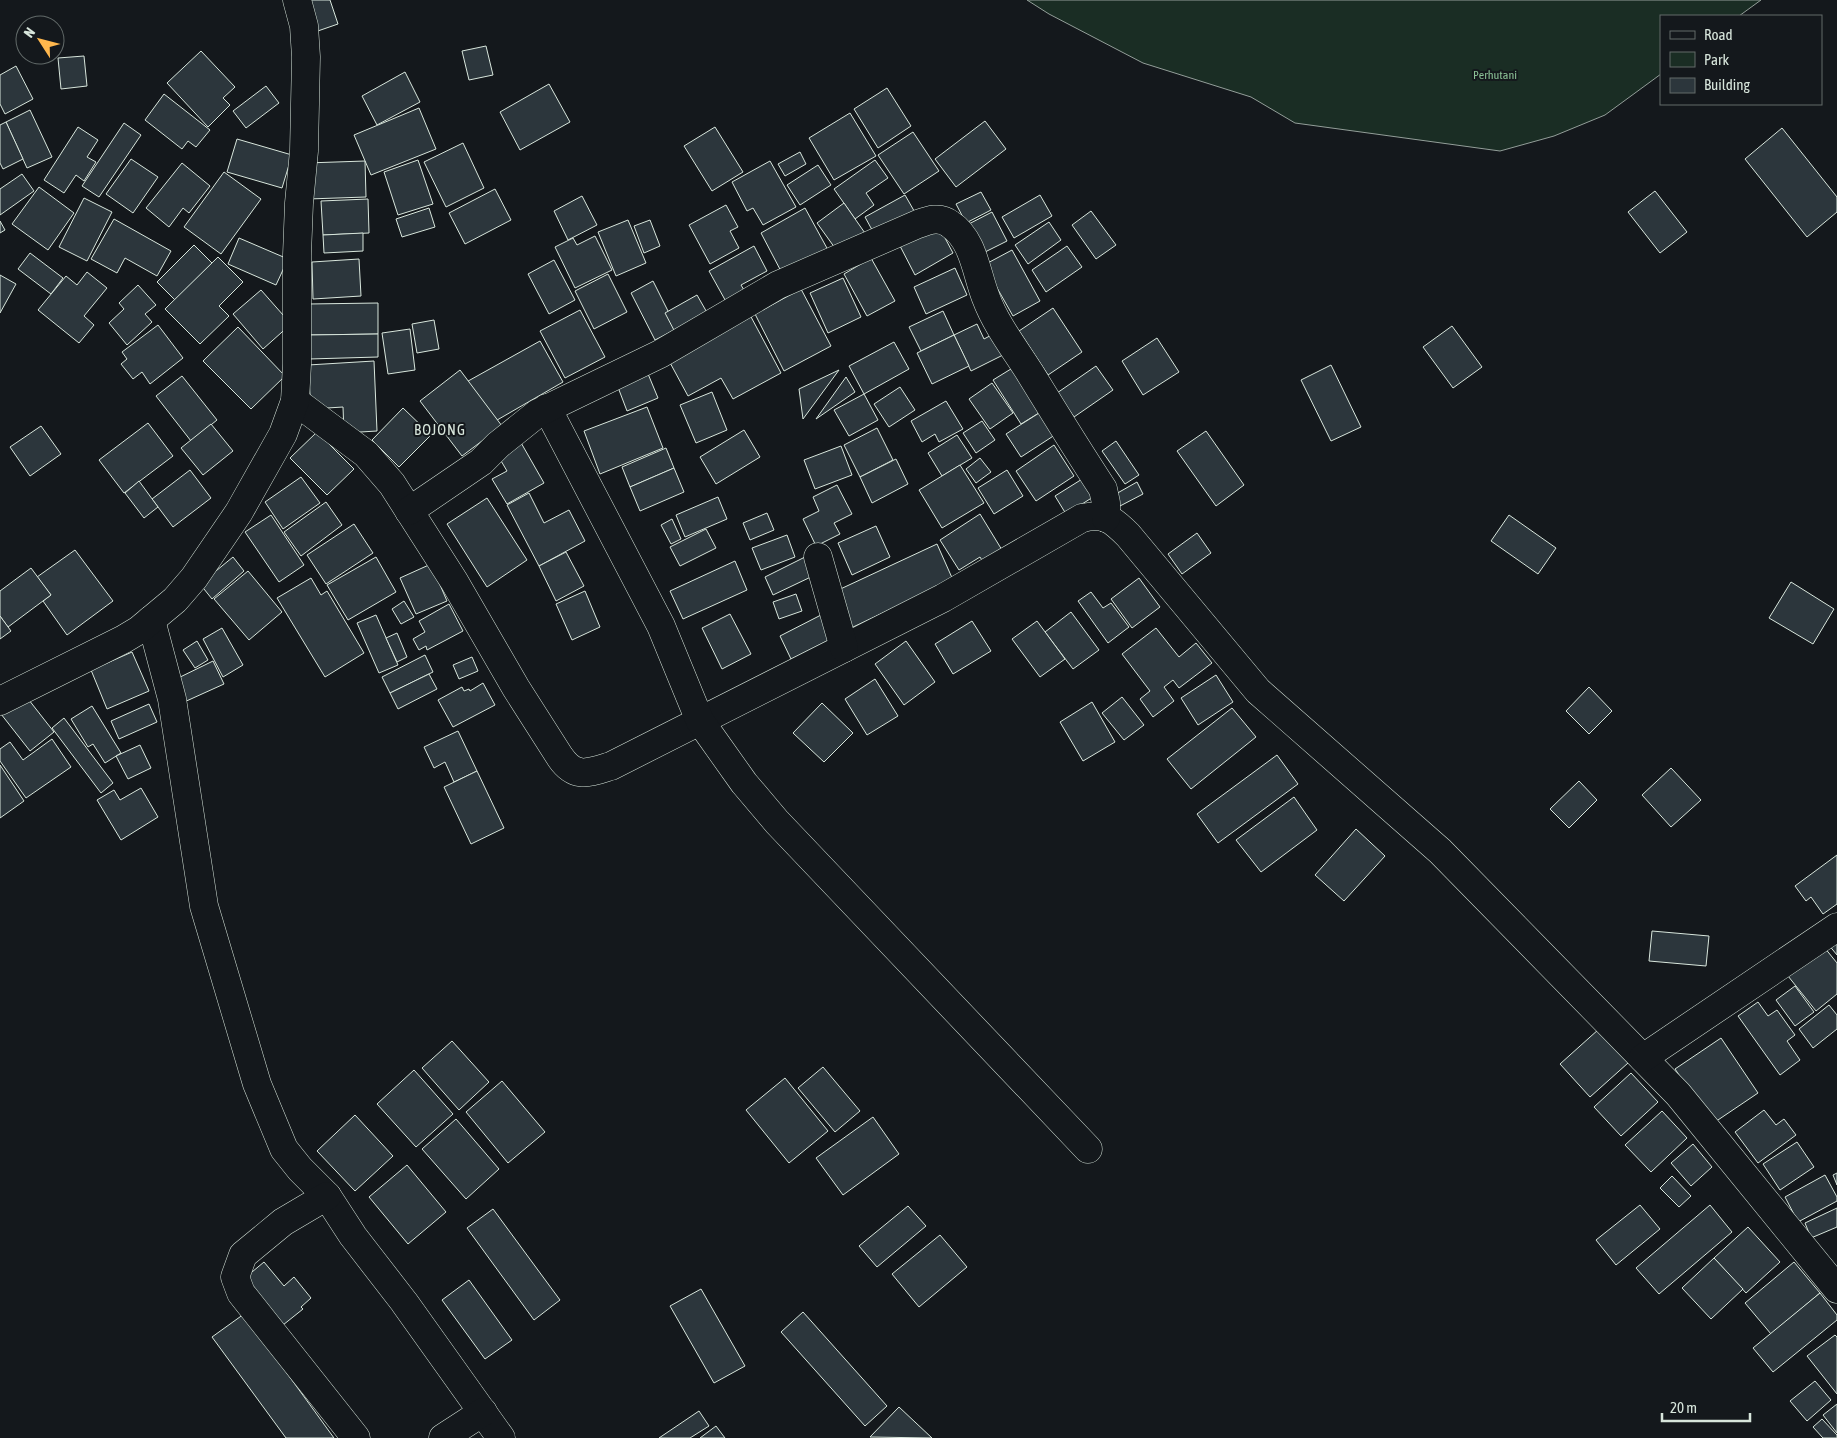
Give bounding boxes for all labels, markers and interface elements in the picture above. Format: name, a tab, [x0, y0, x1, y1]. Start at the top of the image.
north arrow	[15, 15, 65, 65]
legend	[1660, 15, 1822, 105]
text: N	[21, 24, 38, 40]
text: Road	[1704, 26, 1733, 43]
text: Park	[1704, 51, 1729, 68]
park label: Perhutani	[1473, 68, 1517, 82]
text: Building	[1704, 76, 1750, 93]
district label: BOJONG	[414, 421, 466, 438]
scale bar	[1662, 1390, 1750, 1422]
text: 20 m	[1670, 1399, 1697, 1416]

